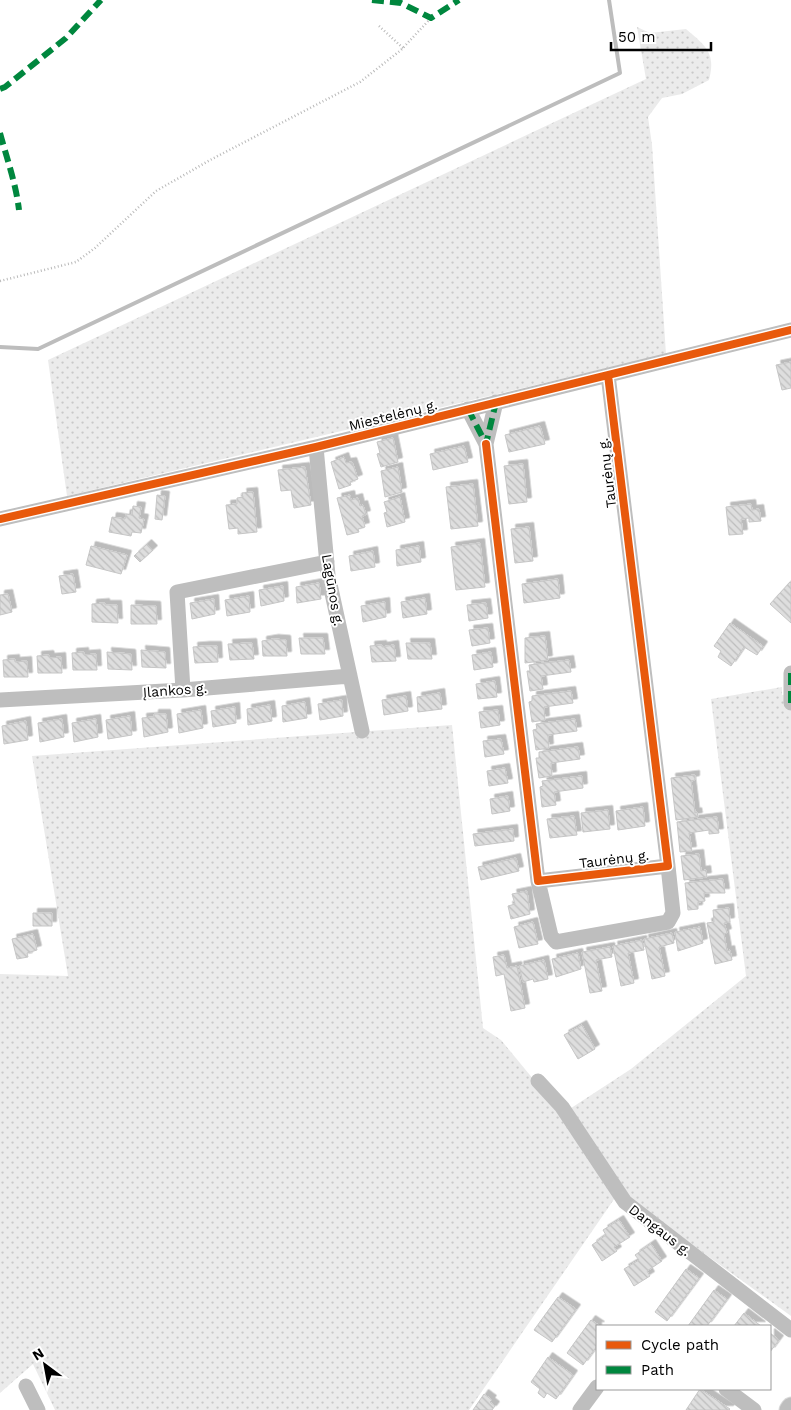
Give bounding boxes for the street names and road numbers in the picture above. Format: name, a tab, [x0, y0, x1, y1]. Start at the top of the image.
street label: Miestelėnų g.	[347, 396, 439, 434]
street label: Taurėnų g.	[595, 437, 619, 509]
street label: Lagūnos g.	[319, 553, 347, 627]
street label: Įlankos g.	[142, 680, 208, 700]
street label: Taurėnų g.	[578, 847, 650, 871]
street label: Dangaus g.	[626, 1201, 694, 1259]

